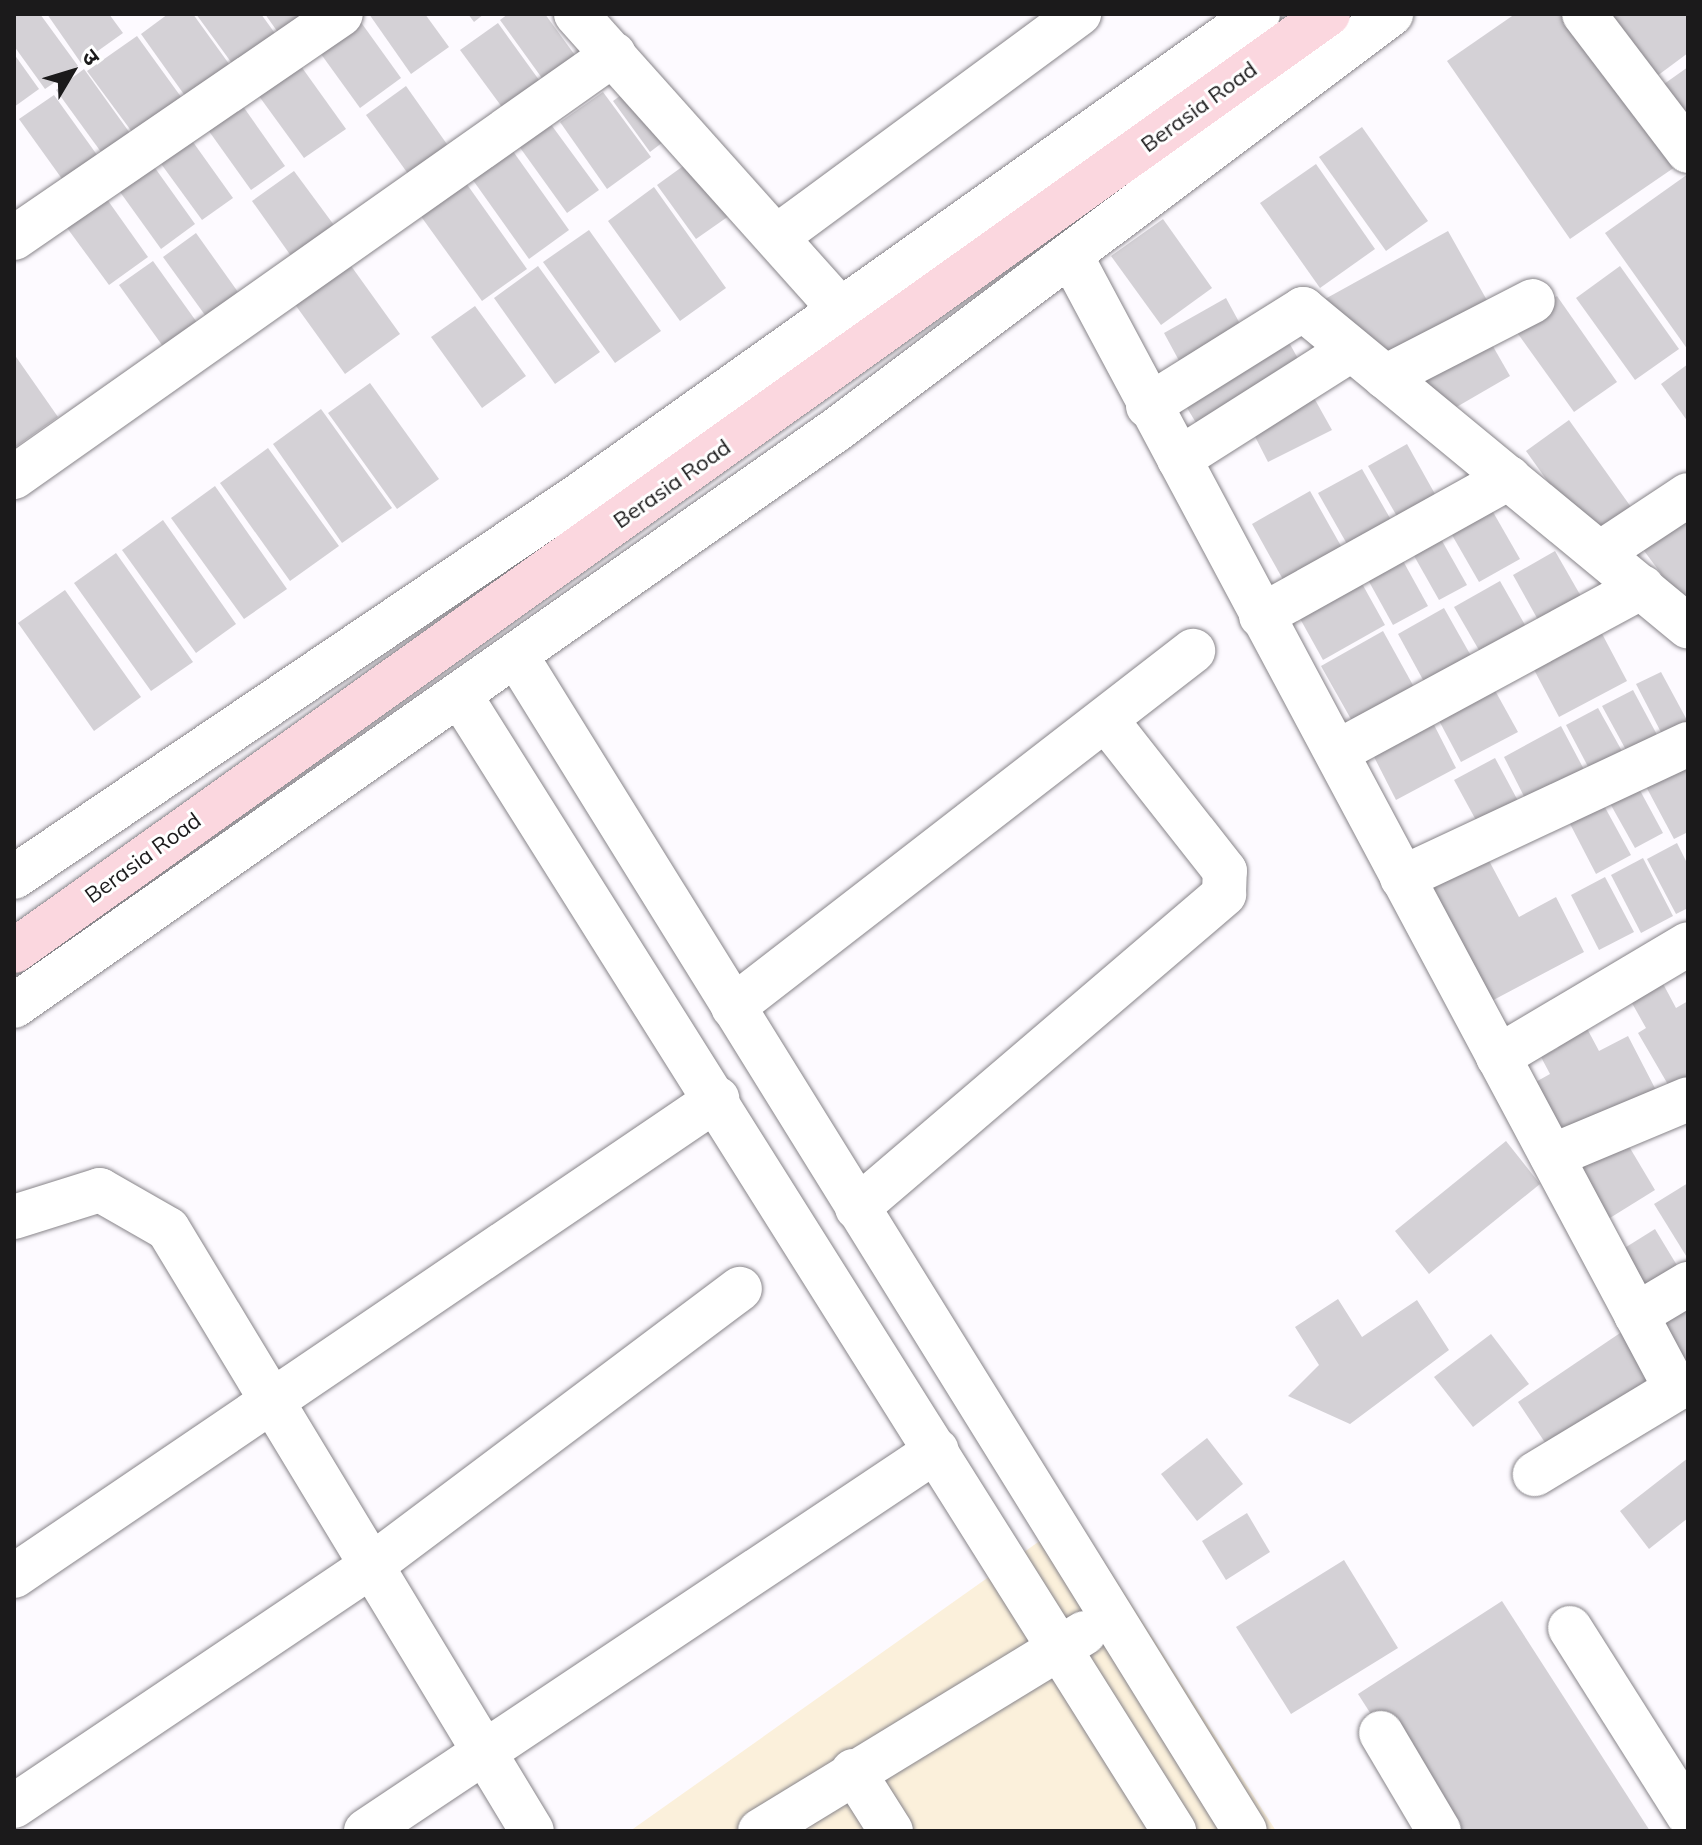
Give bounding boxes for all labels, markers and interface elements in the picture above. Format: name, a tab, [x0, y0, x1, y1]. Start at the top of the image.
north arrow	[32, 32, 112, 112]
text: उ	[76, 44, 106, 71]
street label: Berasia Road	[1136, 56, 1262, 158]
street label: Berasia Road	[608, 434, 736, 534]
street label: Berasia Road	[80, 807, 206, 909]

